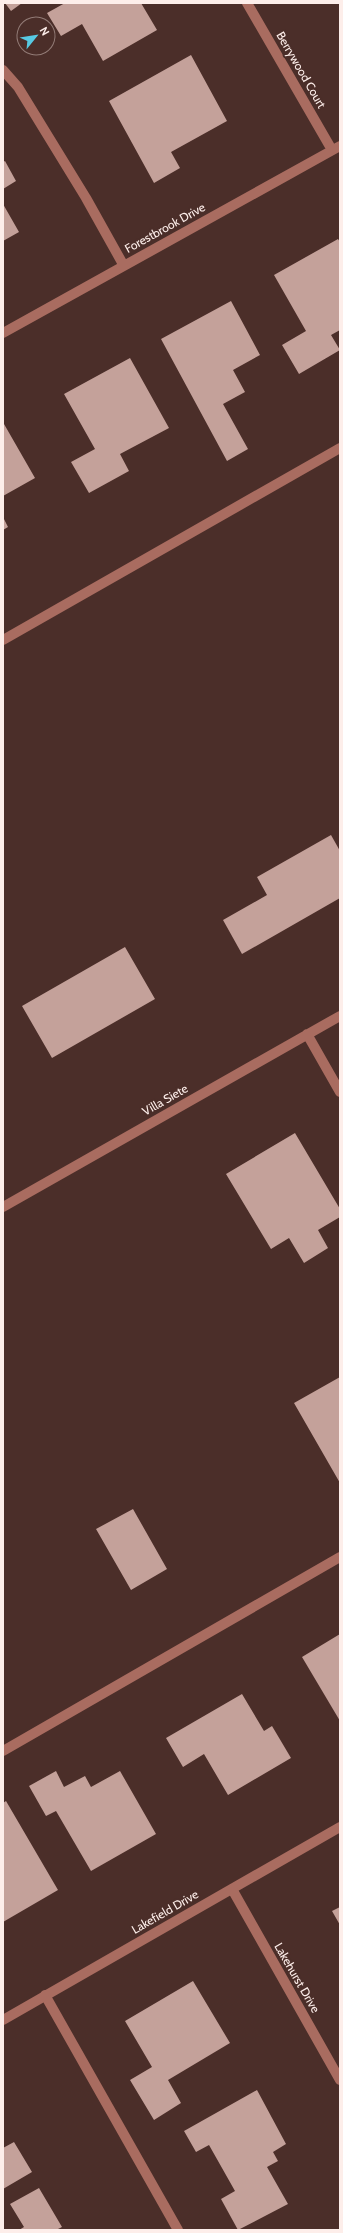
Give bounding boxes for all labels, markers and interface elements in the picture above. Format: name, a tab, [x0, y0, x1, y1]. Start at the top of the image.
north arrow	[16, 16, 56, 56]
text: N	[37, 24, 53, 38]
street label: Berrywood Court	[273, 29, 329, 111]
street label: Forestbrook Drive	[122, 199, 208, 256]
street label: Villa Siete	[139, 1081, 190, 1119]
street label: Lakefield Drive	[129, 1886, 201, 1937]
street label: Lakehurst Drive	[271, 1940, 323, 2015]

